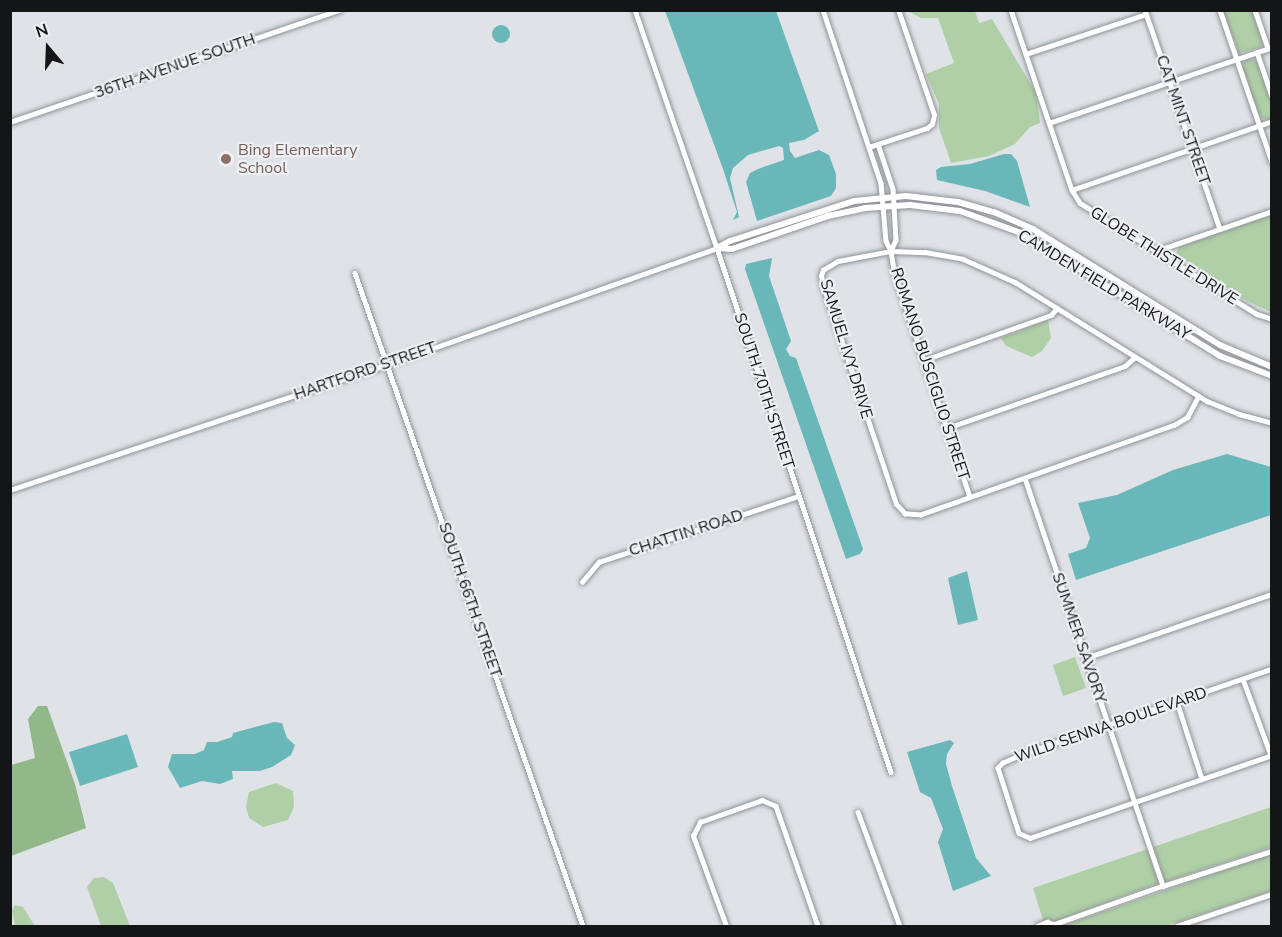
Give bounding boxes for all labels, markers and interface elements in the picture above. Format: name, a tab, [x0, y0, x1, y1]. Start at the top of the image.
north arrow	[18, 18, 78, 78]
text: N	[33, 19, 51, 43]
street label: 36TH AVENUE SOUTH	[92, 29, 258, 103]
street label: CAT MINT STREET	[1152, 53, 1214, 187]
place label: Bing Elementary School	[238, 140, 357, 178]
marker: Bing Elementary School	[219, 152, 233, 166]
street label: GLOBE THISTLE DRIVE	[1087, 203, 1241, 309]
street label: CAMDEN FIELD PARKWAY	[1014, 226, 1194, 344]
street label: ROMANO BUSCIGLIO STREET	[887, 265, 973, 483]
street label: SAMUEL IVY DRIVE	[816, 277, 876, 421]
street label: SOUTH 70TH STREET	[730, 311, 798, 471]
street label: HARTFORD STREET	[291, 338, 439, 404]
street label: CHATTIN ROAD	[626, 505, 746, 561]
street label: SOUTH 66TH STREET	[434, 520, 506, 680]
street label: SUMMER SAVORY	[1048, 570, 1110, 706]
street label: WILD SENNA BOULEVARD	[1012, 683, 1210, 767]

